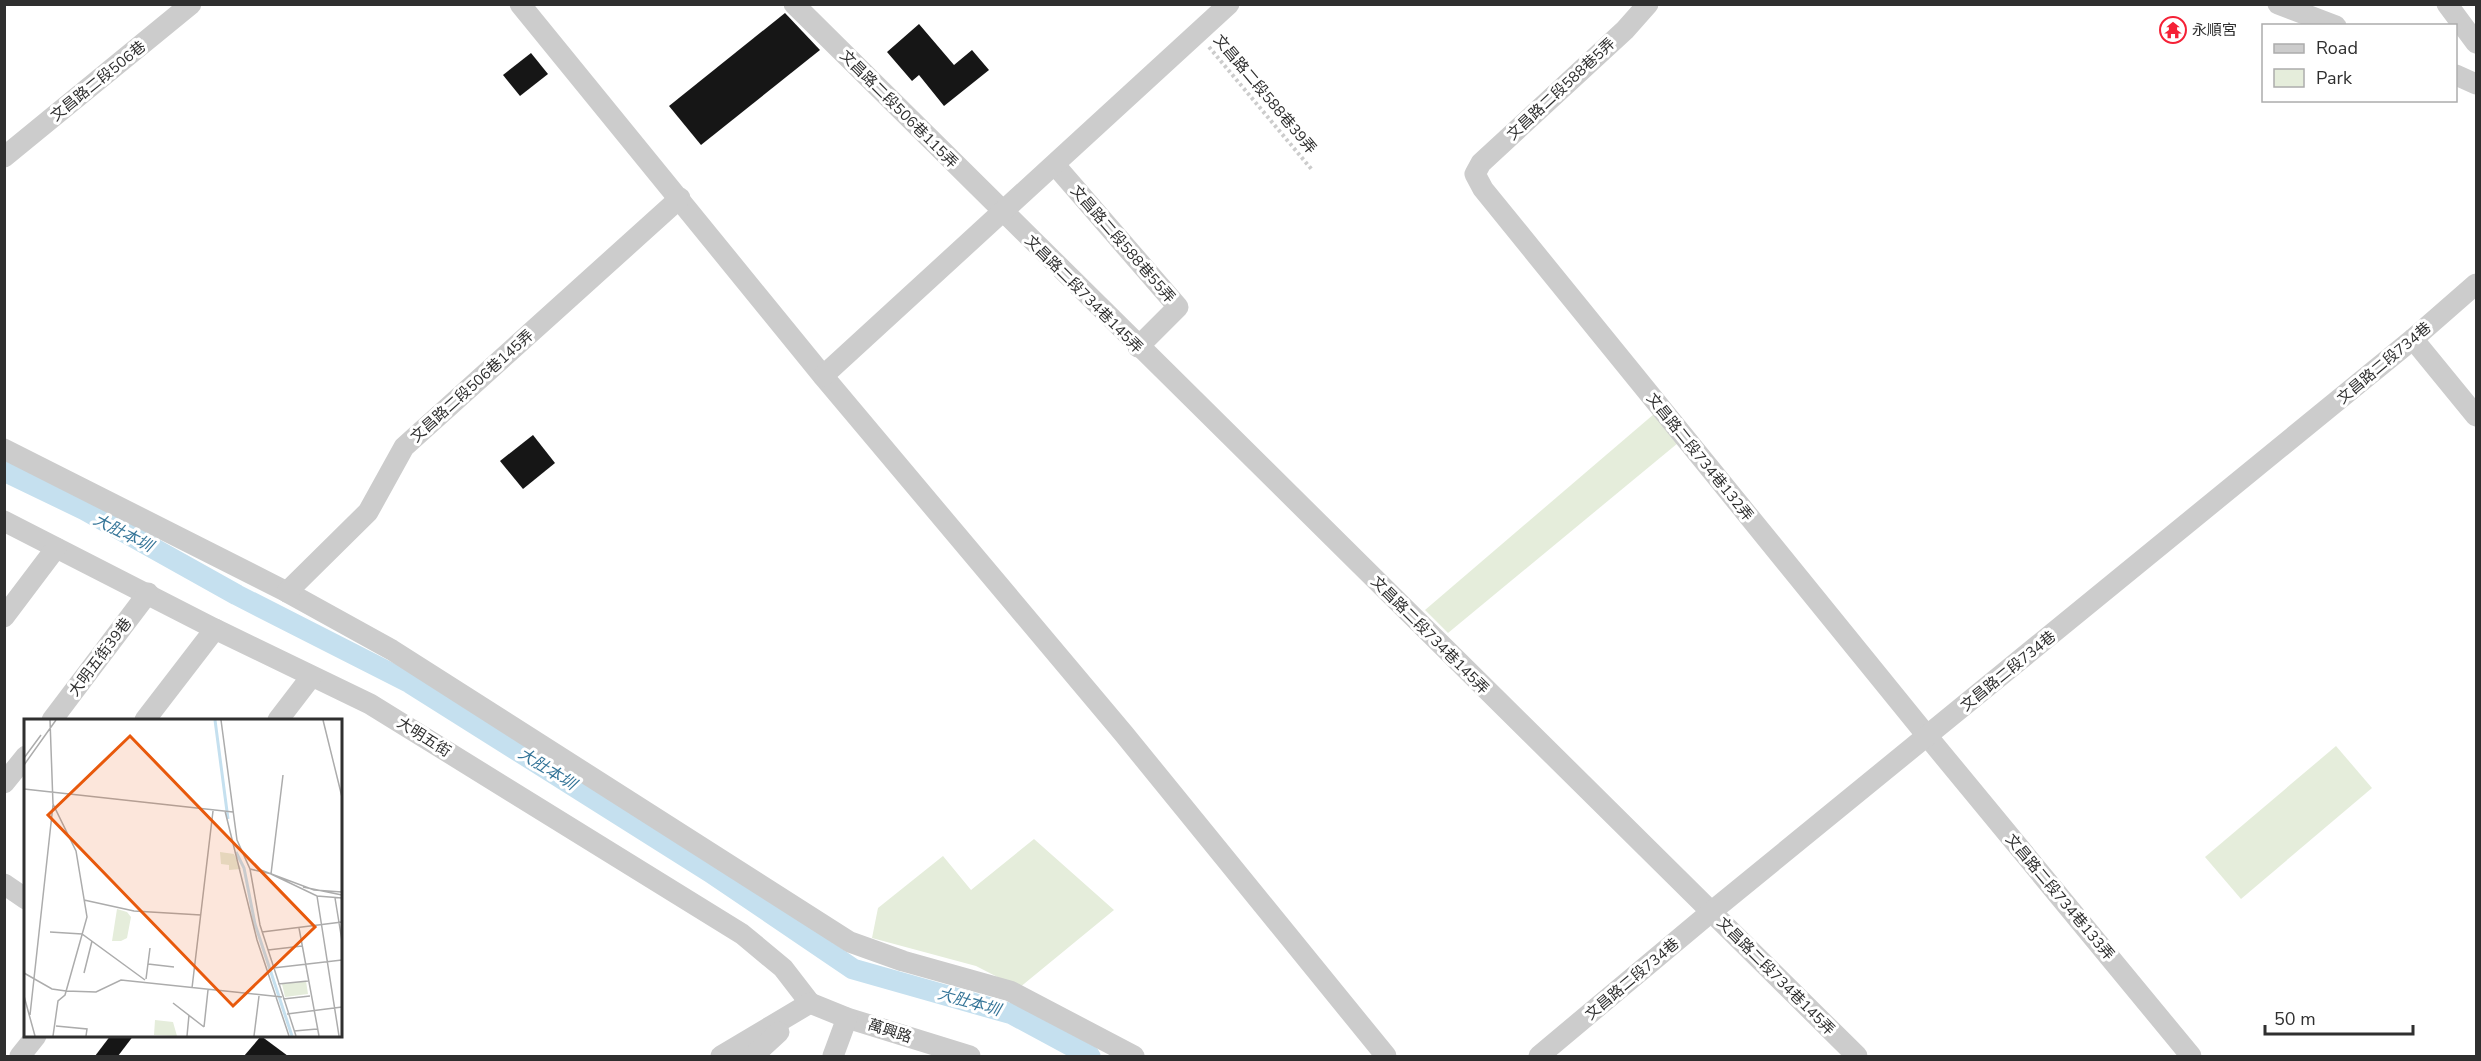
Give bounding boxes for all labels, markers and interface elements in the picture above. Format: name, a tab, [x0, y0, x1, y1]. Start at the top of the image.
temple icon: 永順宮	[2158, 15, 2188, 45]
place label: 永順宮	[2192, 20, 2237, 40]
legend	[2262, 24, 2457, 102]
street label: 文昌路二段588巷39弄	[1209, 30, 1321, 158]
street label: 文昌路二段588巷5弄	[1503, 34, 1619, 144]
street label: 文昌路二段506巷	[46, 36, 150, 126]
text: Road	[2316, 36, 2358, 60]
street label: 文昌路二段506巷115弄	[836, 46, 962, 172]
text: Park	[2316, 66, 2353, 90]
street label: 文昌路二段588巷55弄	[1066, 181, 1180, 307]
street label: 文昌路二段734巷145弄	[1021, 231, 1147, 357]
street label: 文昌路二段734巷	[2333, 318, 2435, 408]
street label: 文昌路二段506巷145弄	[406, 325, 538, 447]
street label: 文昌路二段734巷132弄	[1642, 389, 1758, 525]
water label: 大肚本圳	[89, 509, 158, 558]
street label: 文昌路二段734巷145弄	[1367, 572, 1493, 698]
street label: 大明五街39巷	[64, 614, 136, 700]
street label: 文昌路二段734巷	[1956, 626, 2060, 716]
street label: 大明五街	[393, 713, 455, 761]
inset map	[24, 719, 342, 1037]
water label: 大肚本圳	[514, 743, 582, 796]
street label: 文昌路二段734巷133弄	[2001, 830, 2119, 964]
street label: 文昌路二段734巷145弄	[1713, 913, 1839, 1039]
street label: 文昌路二段734巷	[1581, 934, 1683, 1024]
water label: 大肚本圳	[935, 983, 1005, 1022]
scale bar	[2265, 998, 2414, 1036]
text: 50 m	[2274, 1007, 2316, 1031]
street label: 萬興路	[866, 1015, 914, 1047]

